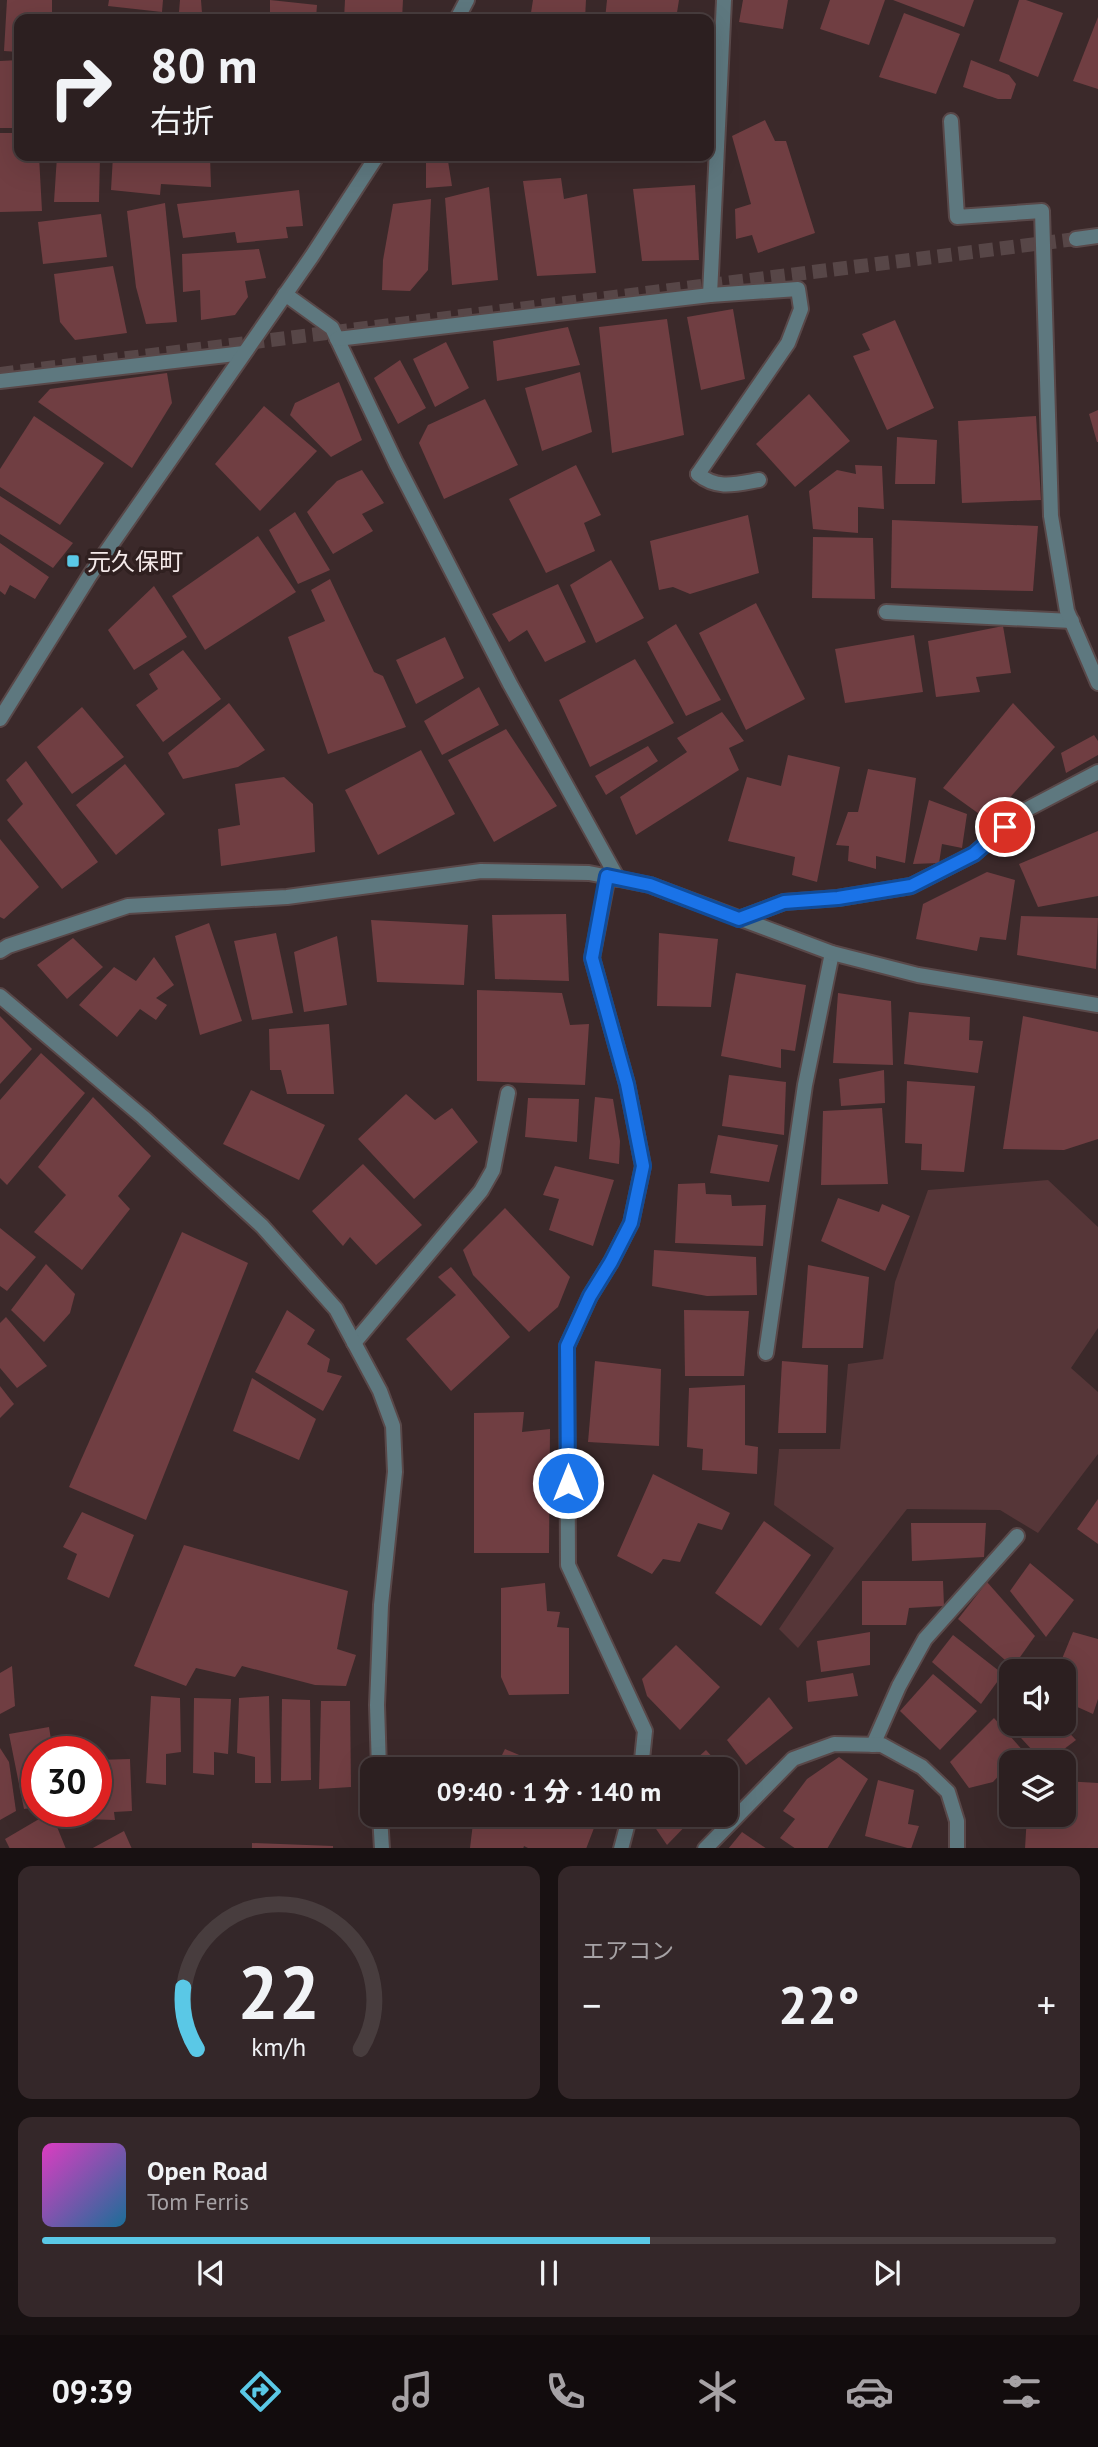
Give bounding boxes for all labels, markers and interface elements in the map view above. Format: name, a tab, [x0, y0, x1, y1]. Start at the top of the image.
text: 80 m	[150, 33, 257, 97]
icon: right	[35, 42, 126, 133]
text: 右折	[150, 99, 214, 141]
place label: 元久保町	[87, 546, 183, 577]
marker: 元久保町	[65, 553, 81, 569]
pin	[975, 797, 1035, 857]
icon: arrive	[986, 808, 1024, 846]
position arrow	[531, 1446, 605, 1520]
map controls	[999, 1659, 1076, 1827]
button: sound	[999, 1659, 1076, 1736]
speed limit sign: 30	[21, 1736, 112, 1827]
button: layers	[999, 1750, 1076, 1827]
text: 09:40 · 1 分 · 140 m	[437, 1775, 661, 1808]
text: エアコン	[582, 1936, 674, 1965]
text: 22	[238, 1945, 320, 2039]
text: 22°	[778, 1971, 860, 2038]
text: −	[582, 1980, 601, 2029]
text: +	[1037, 1980, 1056, 2029]
text: km/h	[252, 2030, 306, 2062]
text: Open Road	[147, 2154, 268, 2187]
text: Tom Ferris	[147, 2187, 249, 2216]
icon: previous	[192, 2254, 230, 2292]
icon: pause	[530, 2254, 568, 2292]
icon: next	[868, 2254, 906, 2292]
icon: directions	[236, 2367, 285, 2416]
icon: music	[388, 2367, 437, 2416]
icon: phone	[541, 2367, 590, 2416]
icon: climate	[693, 2367, 742, 2416]
icon: car	[845, 2367, 894, 2416]
icon: filters	[997, 2367, 1046, 2416]
text: 09:39	[52, 2370, 133, 2412]

